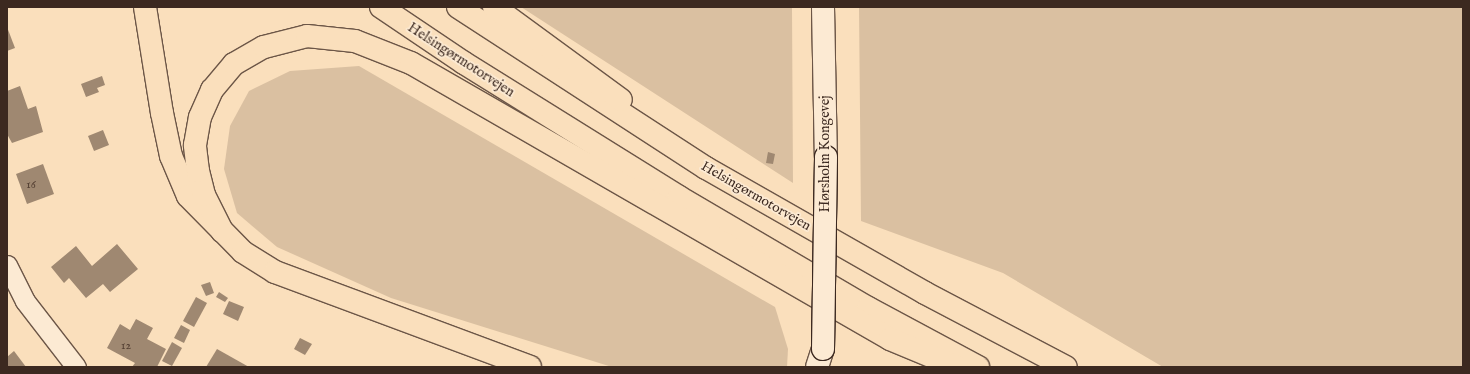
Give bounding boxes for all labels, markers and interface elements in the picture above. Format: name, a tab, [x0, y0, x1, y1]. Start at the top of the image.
street label: Helsingørmotorvejen	[404, 19, 518, 101]
street label: Hørsholm Kongevej	[817, 96, 833, 212]
street label: Helsingørmotorvejen	[698, 158, 814, 234]
house number: 16	[26, 178, 36, 192]
house number: 12	[121, 339, 131, 353]

